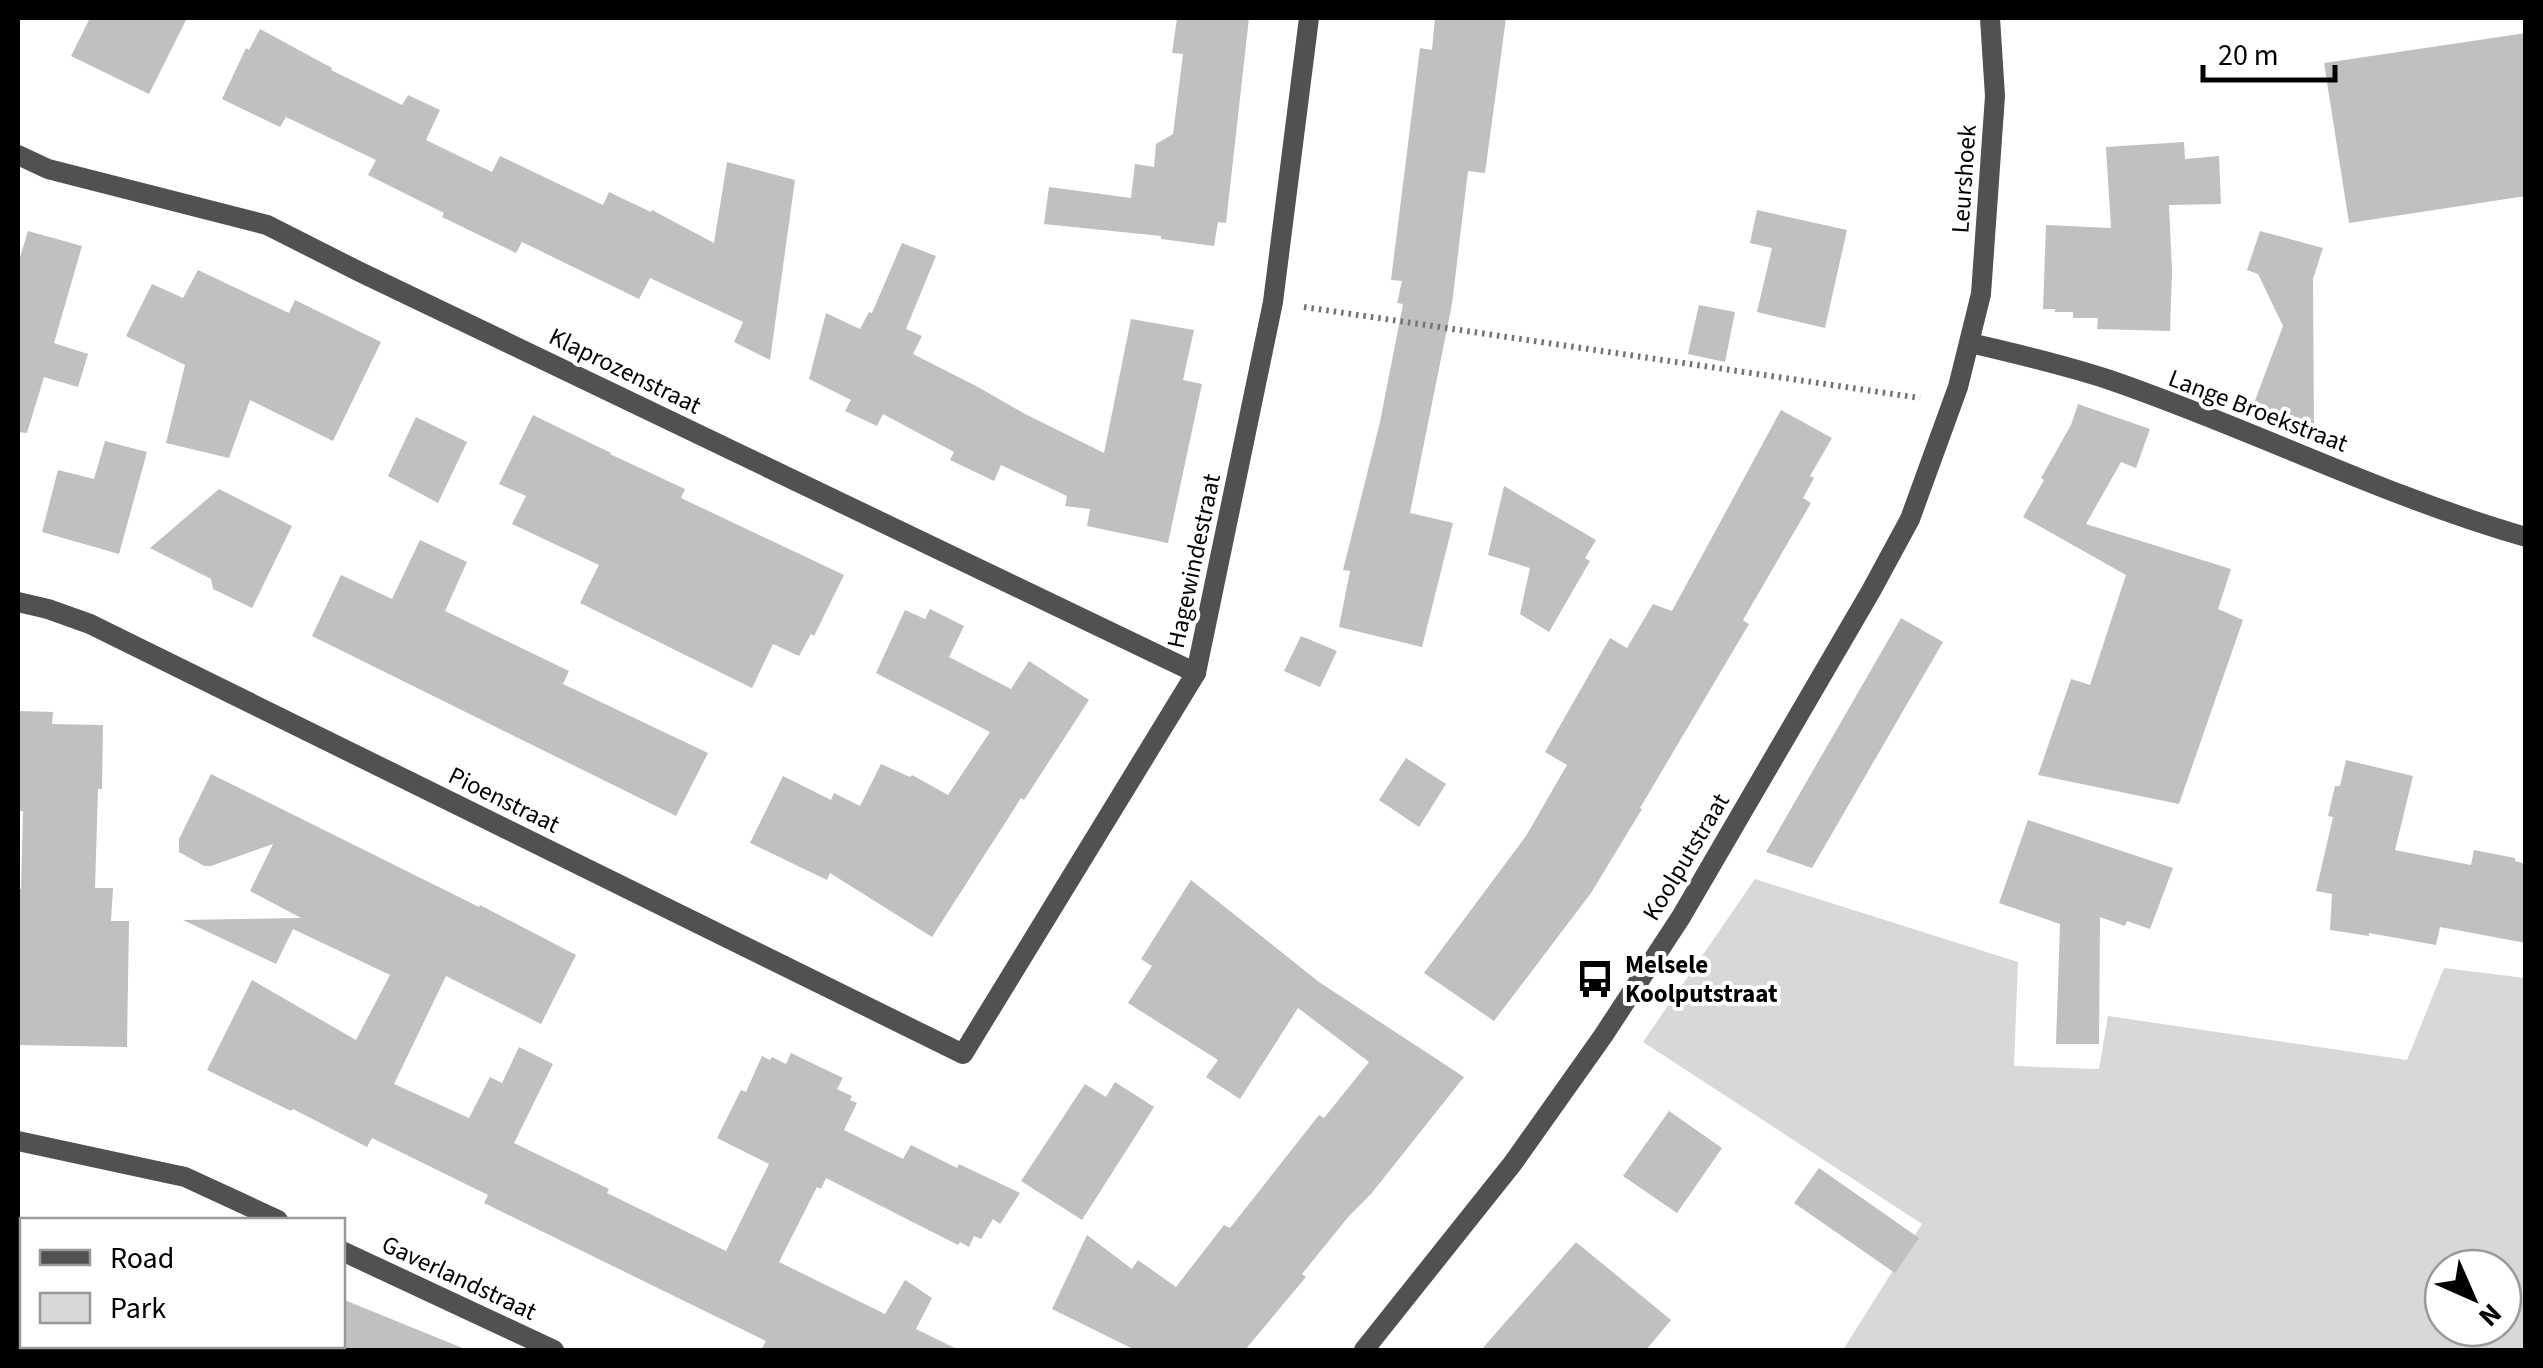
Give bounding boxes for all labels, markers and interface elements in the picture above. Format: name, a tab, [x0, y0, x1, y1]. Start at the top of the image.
scale bar	[2203, 20, 2336, 82]
text: 20 m	[2218, 34, 2279, 77]
street label: Leurshoek	[1942, 123, 1986, 235]
street label: Klaprozenstraat	[543, 319, 708, 424]
street label: Lange Broekstraat	[2163, 360, 2353, 462]
street label: Hagewindestraat	[1158, 470, 1230, 652]
street label: Pioenstraat	[442, 758, 566, 843]
street label: Koolputstraat	[1634, 786, 1739, 928]
place label: Melsele Koolputstraat	[1625, 947, 1778, 1012]
bus stop icon: Melsele Koolputstraat	[1574, 958, 1616, 1000]
legend	[20, 1218, 345, 1348]
street label: Gaverlandstraat	[376, 1226, 543, 1330]
text: Road	[110, 1237, 174, 1280]
north arrow	[2423, 1248, 2523, 1348]
text: Park	[110, 1287, 166, 1330]
text: N	[2469, 1294, 2511, 1336]

